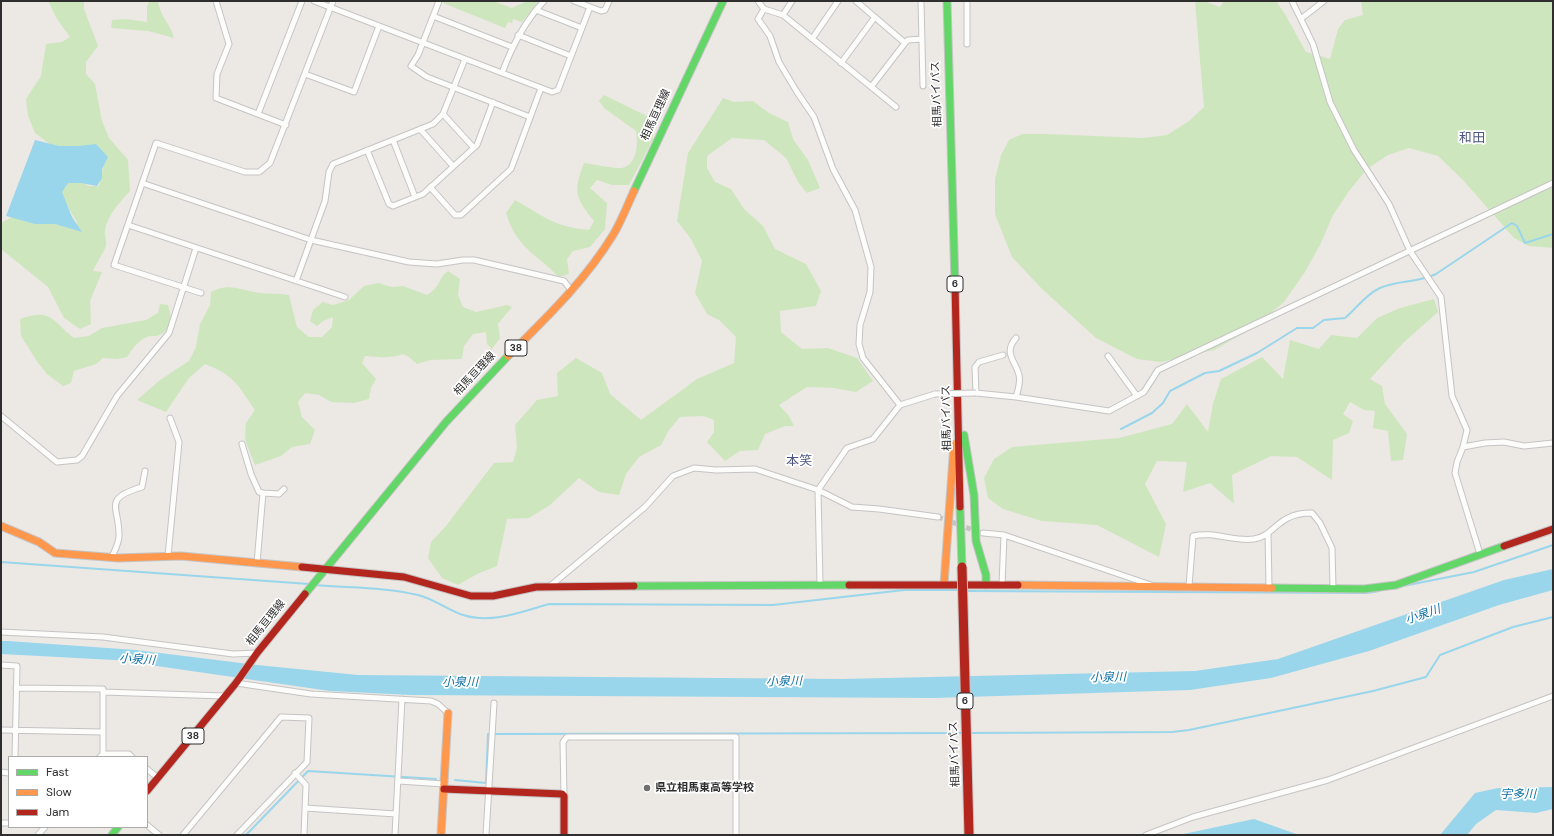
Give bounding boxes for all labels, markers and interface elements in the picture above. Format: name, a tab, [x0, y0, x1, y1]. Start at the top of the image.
street label: 相馬バイパス	[929, 61, 945, 127]
street label: 相馬亘理線	[638, 87, 674, 143]
district label: 和田	[1459, 131, 1485, 147]
road number: 6	[947, 276, 963, 292]
road number: 38	[505, 340, 527, 356]
street label: 相馬亘理線	[451, 349, 499, 399]
street label: 相馬バイパス	[940, 385, 954, 451]
district label: 本笑	[786, 454, 812, 470]
street label: 相馬亘理線	[244, 597, 288, 649]
water label: 小泉川	[1404, 602, 1442, 628]
water label: 小泉川	[119, 652, 155, 668]
water label: 小泉川	[1090, 670, 1126, 686]
water label: 小泉川	[766, 674, 802, 690]
water label: 小泉川	[442, 676, 478, 690]
road number: 6	[957, 693, 973, 709]
street label: 相馬バイパス	[947, 721, 963, 787]
road number: 38	[182, 728, 204, 744]
legend	[8, 756, 148, 828]
text: Fast	[46, 764, 69, 780]
place label: 県立相馬東高等学校	[655, 781, 754, 795]
marker: 県立相馬東高等学校	[642, 783, 652, 793]
text: Slow	[46, 784, 72, 800]
water label: 宇多川	[1500, 788, 1536, 802]
text: Jam	[46, 804, 69, 820]

